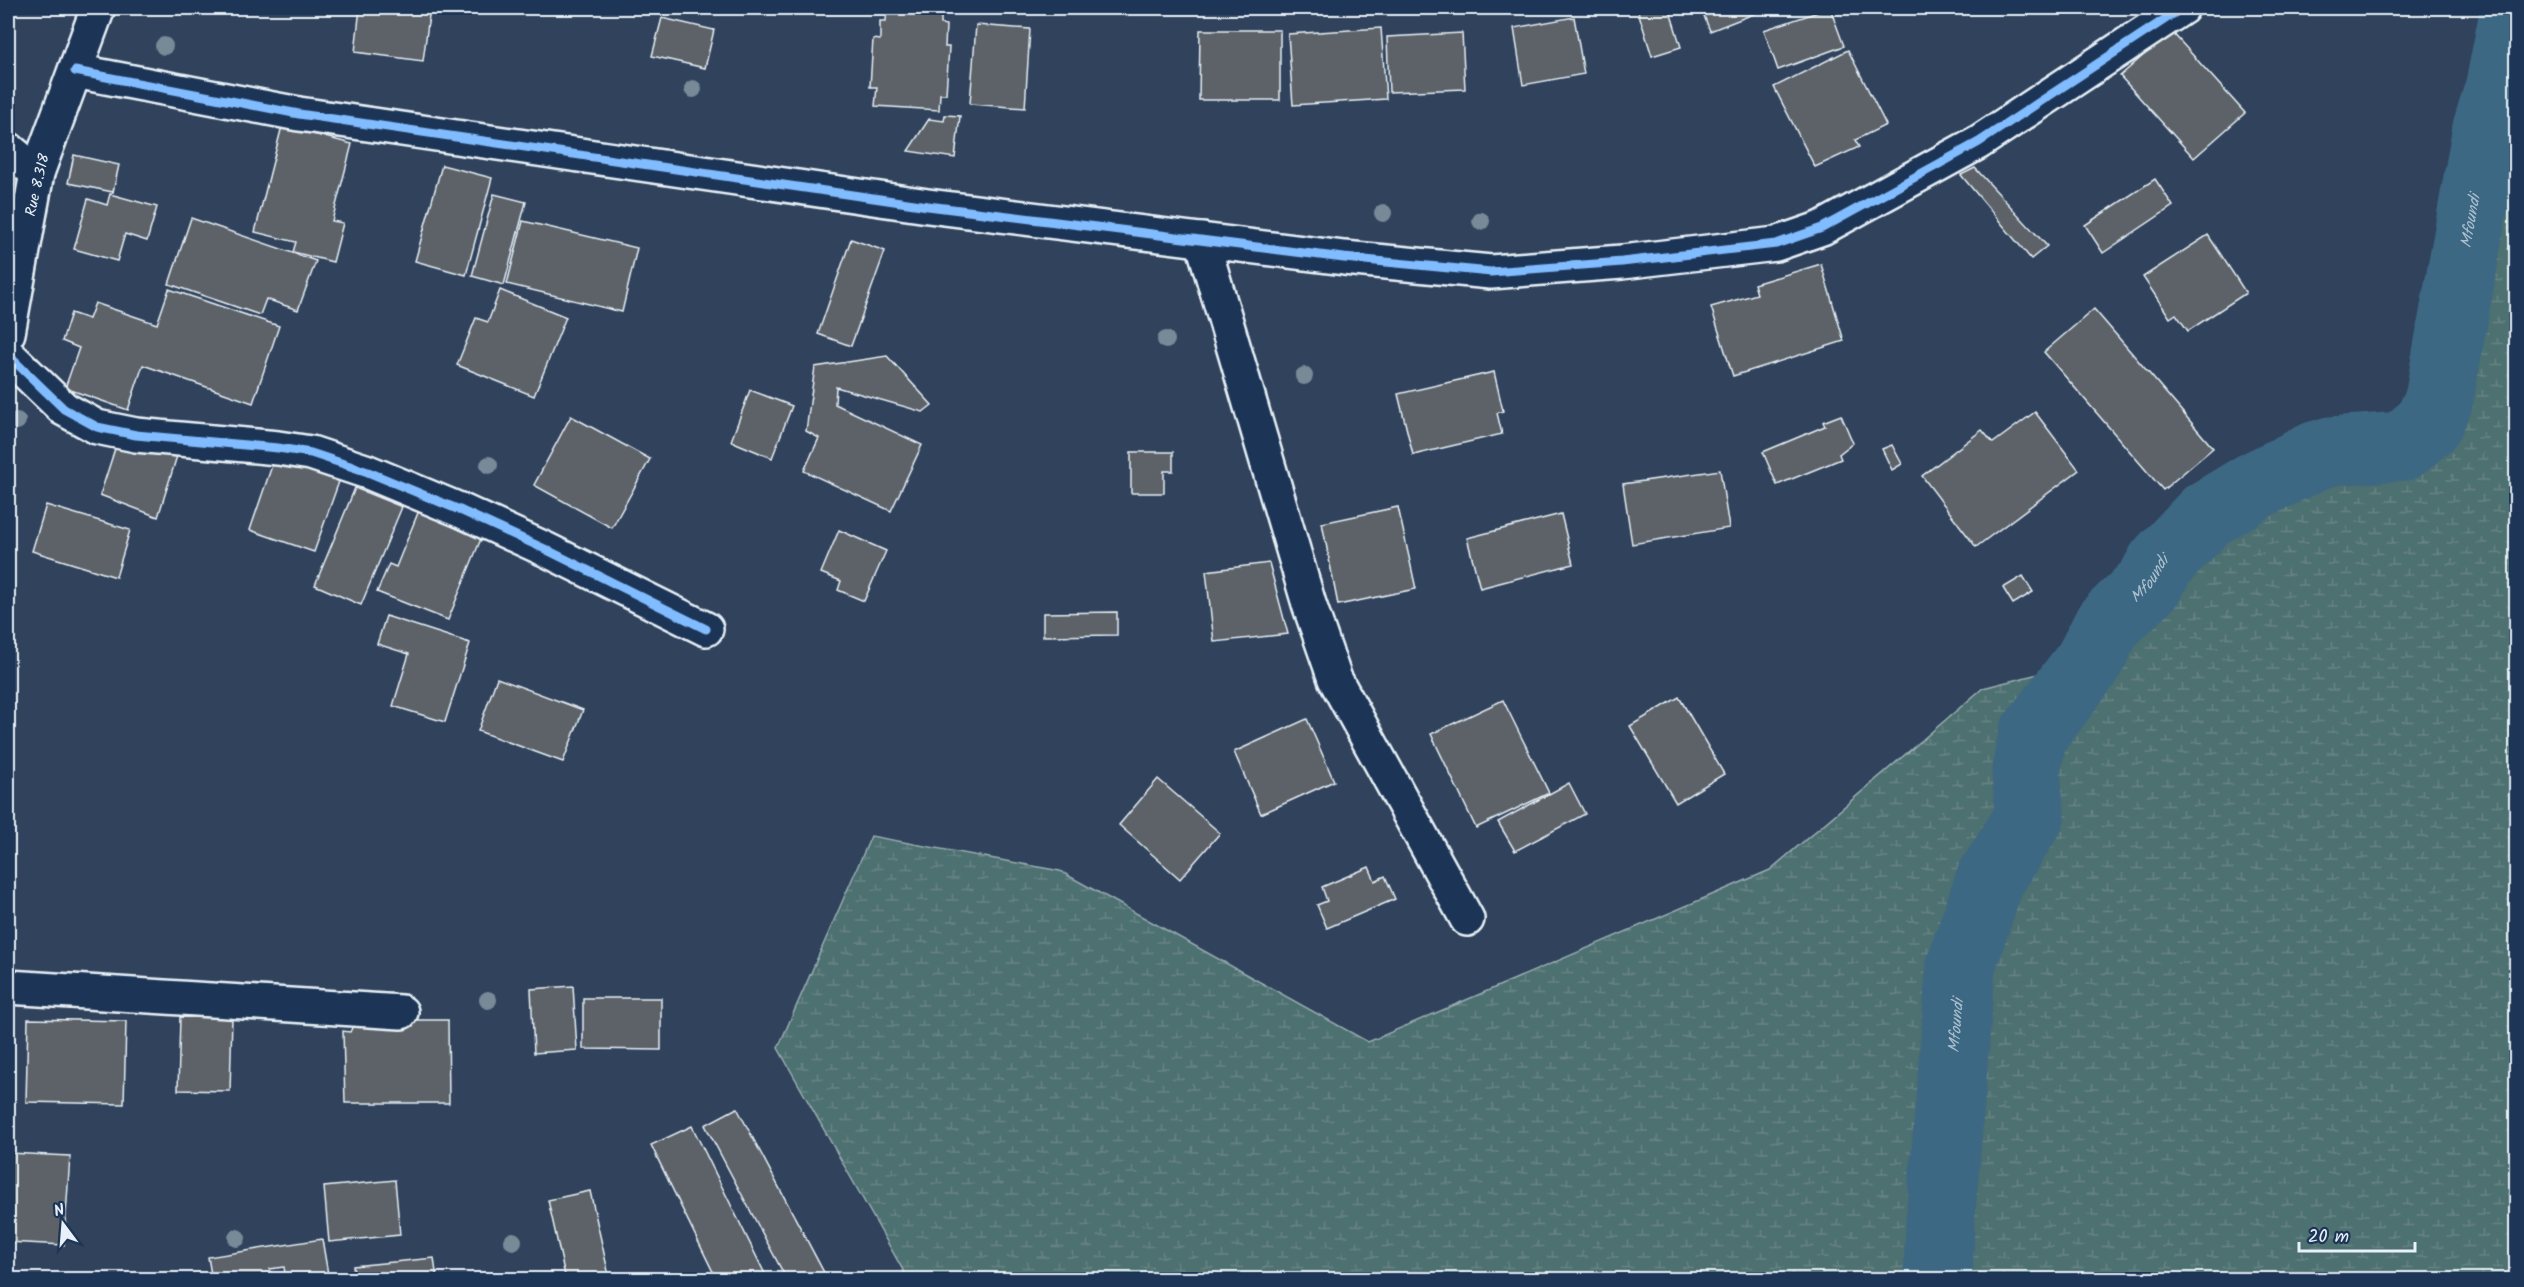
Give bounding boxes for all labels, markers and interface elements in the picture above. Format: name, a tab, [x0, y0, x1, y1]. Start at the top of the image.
street label: Rue 8.318	[19, 150, 57, 219]
water label: Mfoundi	[2453, 189, 2488, 250]
water label: Mfoundi	[2124, 547, 2177, 609]
water label: Mfoundi	[1941, 995, 1971, 1054]
north arrow	[33, 1194, 93, 1254]
text: N	[51, 1198, 68, 1224]
scale bar	[2299, 1215, 2414, 1253]
text: 20 m	[2308, 1223, 2349, 1252]

